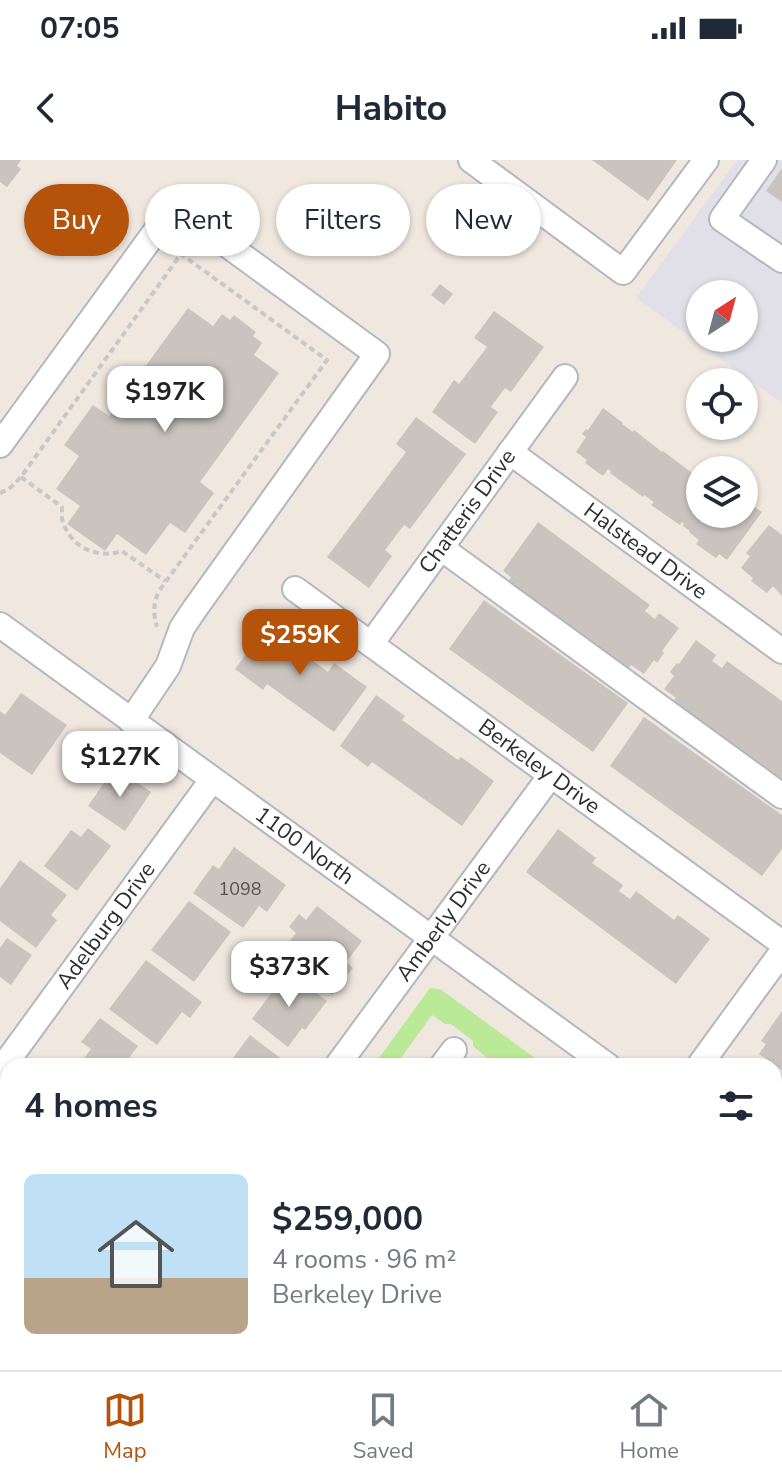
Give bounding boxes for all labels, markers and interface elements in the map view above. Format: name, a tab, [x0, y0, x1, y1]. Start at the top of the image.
text: 07:05	[40, 8, 119, 49]
text: Habito	[335, 84, 447, 133]
icon: back	[24, 86, 68, 130]
icon: search	[714, 86, 758, 130]
chip: Buy	[24, 184, 129, 256]
chip: Rent	[145, 184, 260, 256]
chip: Filters	[276, 184, 410, 256]
chip: New	[426, 184, 541, 256]
north arrow	[686, 280, 758, 352]
map controls	[686, 280, 758, 528]
pin: $197K	[109, 366, 221, 434]
button: locate	[686, 368, 758, 440]
text: $197K	[125, 374, 205, 409]
street label: Chatteris Drive	[412, 443, 523, 580]
button: layers	[686, 456, 758, 528]
street label: Halstead Drive	[577, 496, 714, 607]
pin: $259K	[244, 609, 356, 677]
text: $259K	[260, 617, 340, 652]
street label: Berkeley Drive	[472, 712, 606, 821]
pin: $127K	[64, 731, 176, 799]
text: $127K	[80, 739, 160, 774]
street label: 1100 North	[249, 800, 360, 892]
street label: Amberly Drive	[389, 855, 498, 987]
street label: Adelburg Drive	[49, 856, 162, 995]
house number: 1098	[218, 877, 262, 901]
pin: $373K	[233, 941, 345, 1009]
text: $373K	[249, 949, 329, 984]
text: 4 homes	[24, 1083, 158, 1129]
icon: filters	[714, 1084, 758, 1128]
text: $259,000	[272, 1196, 423, 1242]
icon: home	[88, 1206, 184, 1302]
text: 4 rooms · 96 m²	[272, 1242, 456, 1277]
text: Berkeley Drive	[272, 1277, 442, 1312]
tab: Map	[103, 1388, 147, 1466]
tab: Saved	[353, 1388, 414, 1466]
tab: Home	[620, 1388, 679, 1466]

